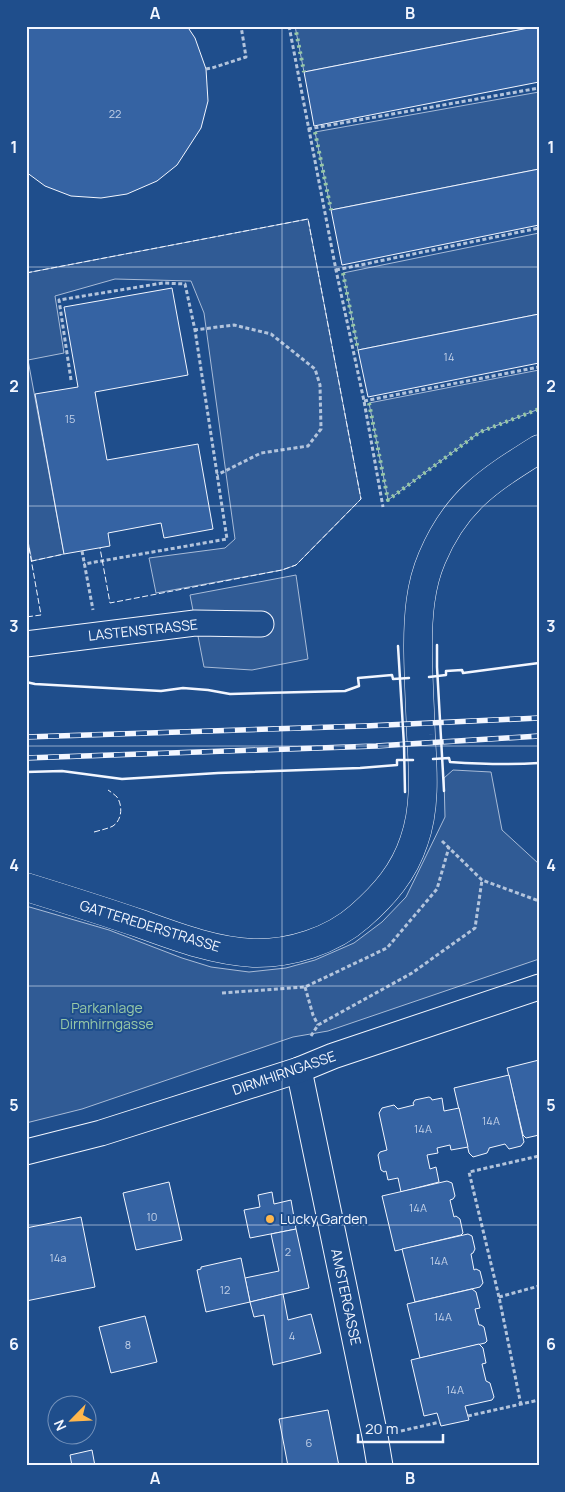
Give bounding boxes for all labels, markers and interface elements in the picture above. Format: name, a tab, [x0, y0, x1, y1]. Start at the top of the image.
text: A	[150, 2, 161, 24]
text: B	[405, 2, 415, 24]
house number: 22	[109, 106, 121, 121]
text: 1	[10, 136, 18, 158]
text: 1	[547, 136, 555, 158]
house number: 14	[444, 349, 454, 364]
text: 2	[9, 375, 19, 397]
text: 2	[546, 375, 556, 397]
house number: 15	[65, 411, 75, 426]
street label: LASTENSTRASSE	[87, 614, 199, 645]
text: 3	[9, 615, 19, 637]
text: 3	[546, 615, 556, 637]
text: 4	[9, 854, 19, 876]
text: 4	[546, 854, 556, 876]
street label: GATTEREDERSTRASSE	[78, 895, 223, 956]
park label: Parkanlage Dirmhirngasse	[60, 998, 154, 1033]
street label: DIRMHIRNGASSE	[230, 1046, 338, 1099]
text: 5	[9, 1094, 19, 1116]
text: 5	[546, 1094, 556, 1116]
house number: 14A	[482, 1113, 500, 1128]
house number: 14A	[414, 1121, 432, 1136]
house number: 14A	[409, 1200, 427, 1215]
house number: 10	[146, 1209, 158, 1224]
place label: Lucky Garden	[280, 1209, 367, 1228]
marker: Lucky Garden	[264, 1213, 276, 1225]
house number: 2	[285, 1244, 291, 1259]
street label: AMSTERGASSE	[327, 1247, 366, 1347]
house number: 14a	[50, 1250, 66, 1265]
house number: 14A	[430, 1253, 448, 1268]
house number: 12	[220, 1282, 230, 1297]
house number: 14A	[434, 1309, 452, 1324]
house number: 4	[289, 1328, 295, 1343]
text: 6	[9, 1333, 19, 1355]
text: 6	[546, 1333, 556, 1355]
house number: 8	[125, 1337, 131, 1352]
house number: 14A	[446, 1382, 464, 1397]
north arrow	[48, 1394, 98, 1444]
scale bar	[358, 1412, 442, 1444]
text: N	[49, 1417, 70, 1434]
text: 20 m	[365, 1418, 398, 1439]
house number: 6	[306, 1435, 313, 1450]
text: A	[150, 1467, 161, 1489]
text: B	[405, 1467, 415, 1489]

